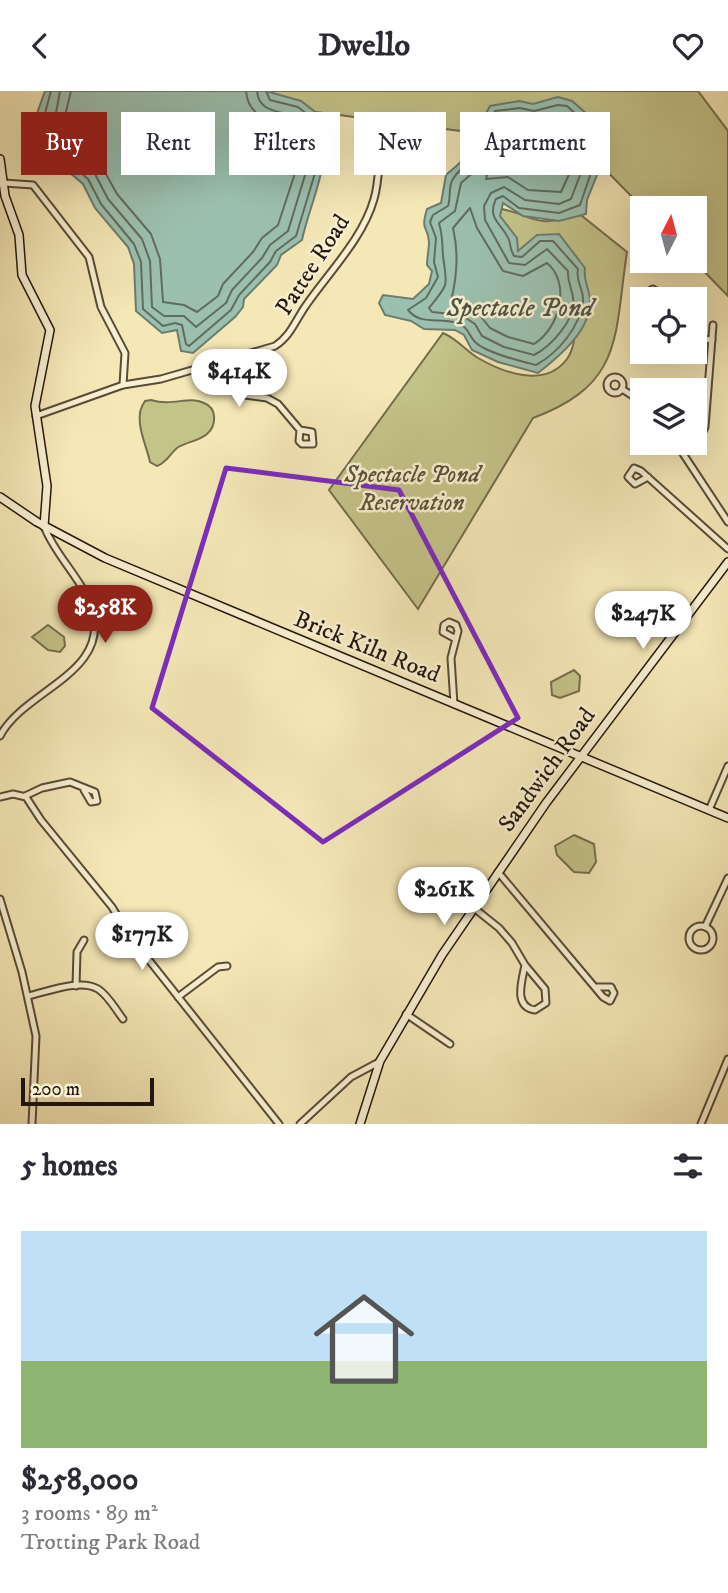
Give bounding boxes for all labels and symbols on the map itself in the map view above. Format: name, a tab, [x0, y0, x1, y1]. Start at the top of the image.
north arrow	[630, 196, 707, 273]
street label: Pattee Road	[269, 209, 357, 321]
water label: Spectacle Pond	[446, 292, 597, 325]
pin: $414K	[190, 349, 288, 409]
park label: Spectacle Pond Reservation	[343, 460, 483, 518]
pin: $258K	[56, 585, 154, 645]
pin: $247K	[594, 591, 692, 651]
street label: Brick Kiln Road	[289, 604, 445, 690]
street label: Sandwich Road	[492, 702, 602, 838]
pin: $261K	[395, 867, 493, 927]
pin: $177K	[93, 913, 191, 972]
scale bar	[21, 1075, 154, 1107]

